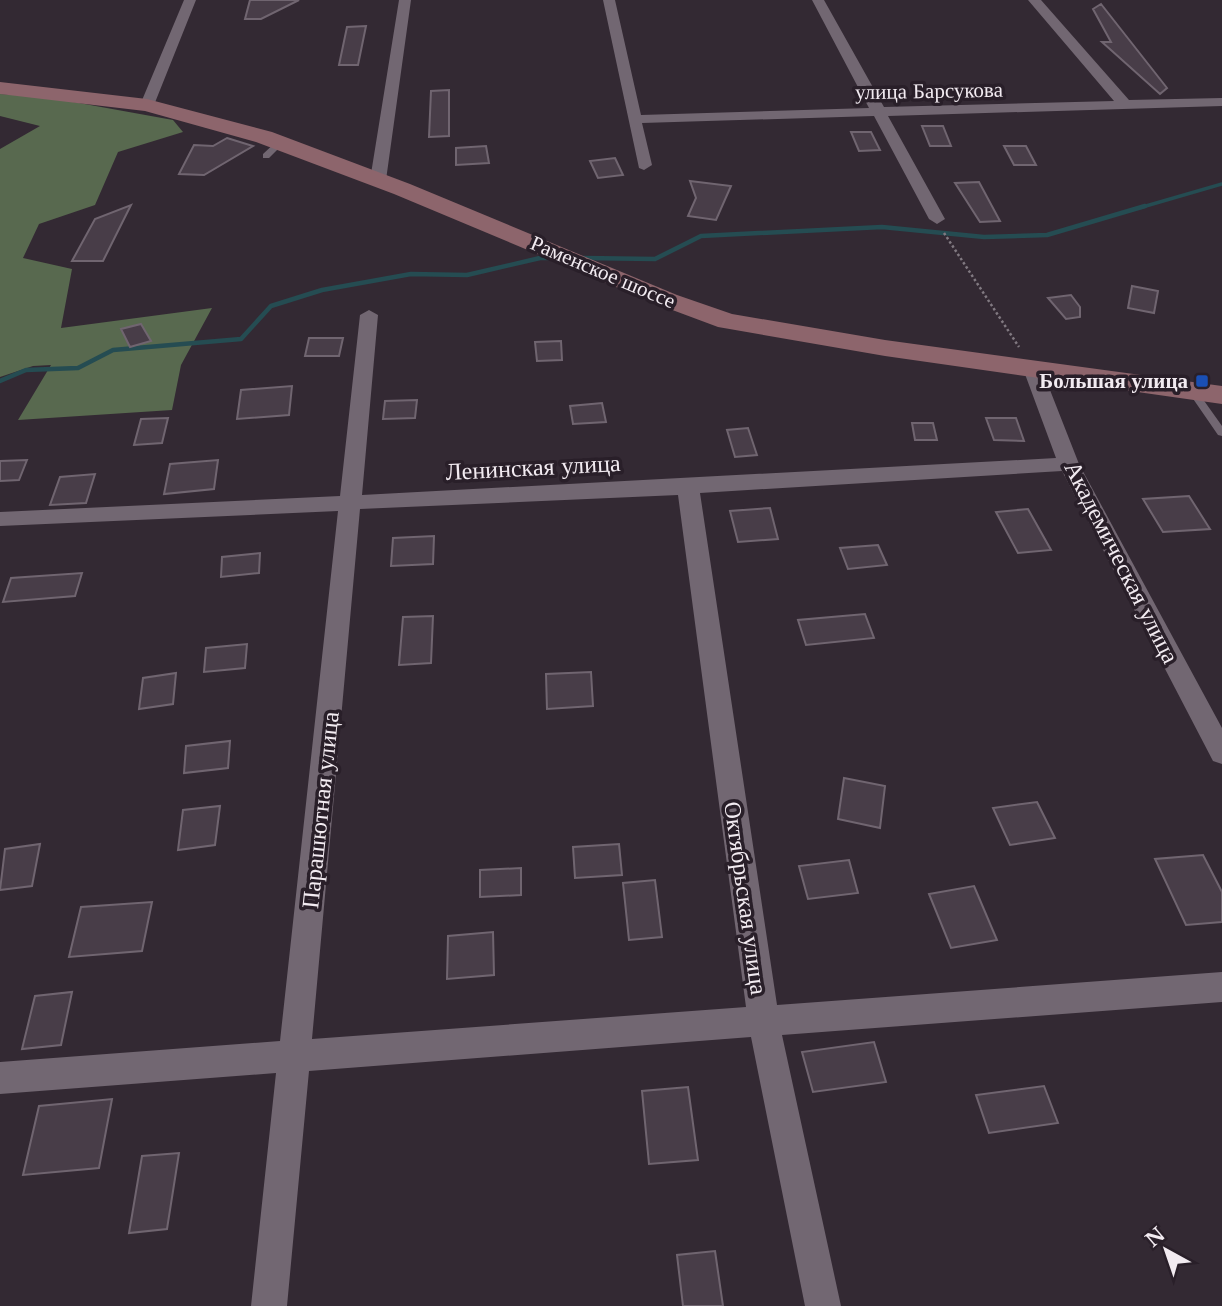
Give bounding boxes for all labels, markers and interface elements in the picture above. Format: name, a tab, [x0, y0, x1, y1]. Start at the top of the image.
street label: улица Барсукова	[855, 77, 1004, 105]
street label: Раменское шоссе	[527, 230, 679, 314]
place label: Большая улица	[1039, 368, 1188, 394]
marker: Большая улица	[1194, 373, 1210, 389]
street label: Ленинская улица	[445, 448, 622, 486]
street label: Академическая улица	[1058, 456, 1186, 668]
street label: Парашютная улица	[295, 710, 345, 910]
street label: Октябрьская улица	[718, 800, 774, 997]
north arrow	[1131, 1215, 1201, 1285]
text: N	[1141, 1223, 1170, 1252]

